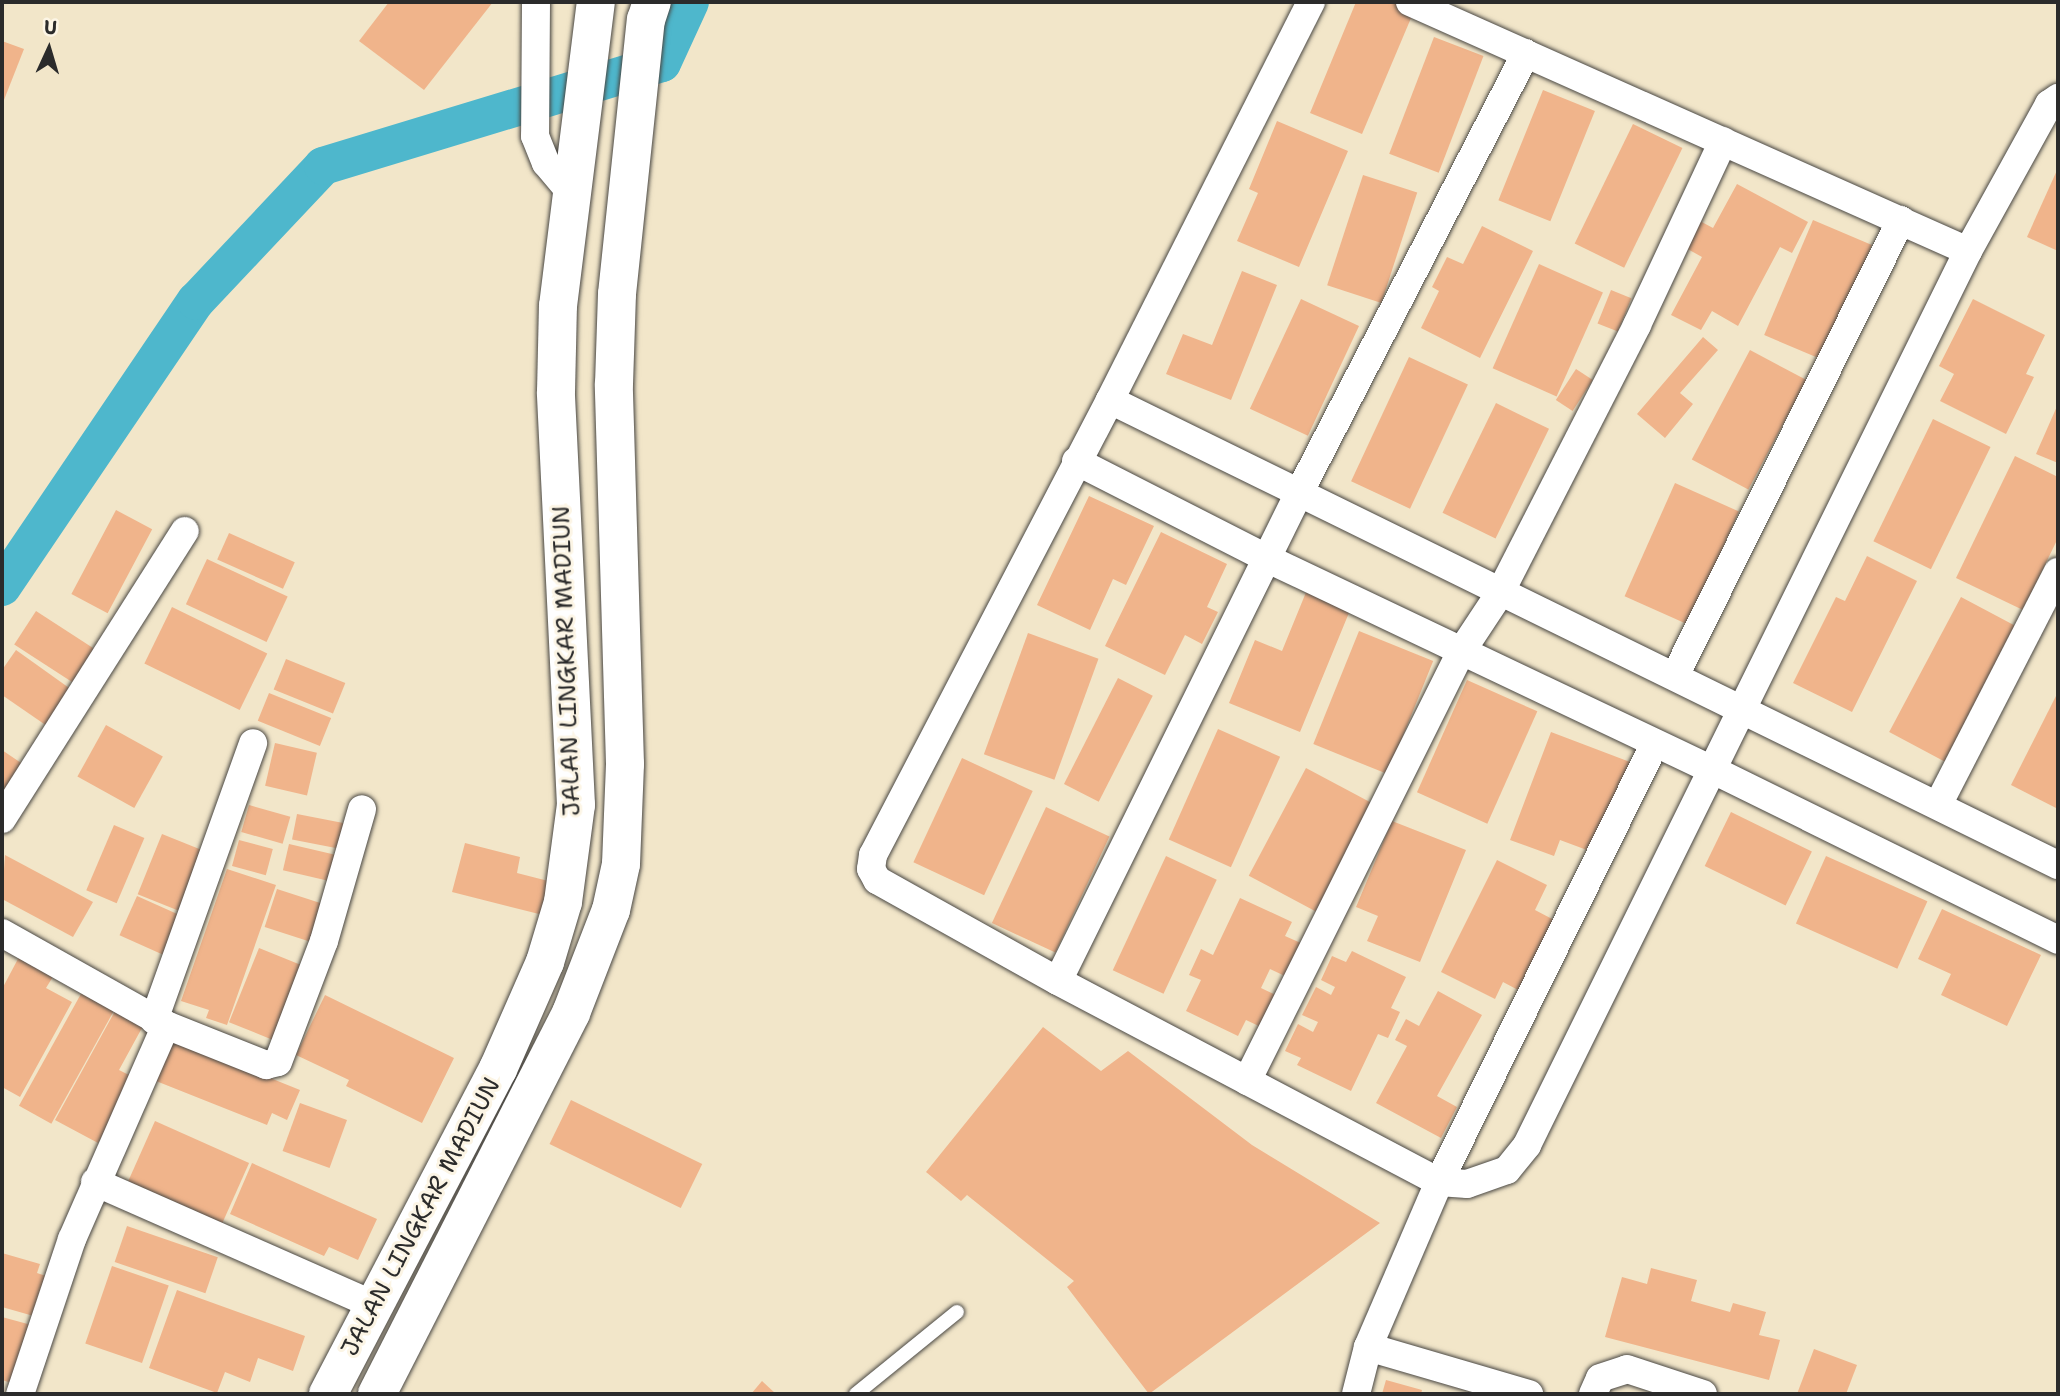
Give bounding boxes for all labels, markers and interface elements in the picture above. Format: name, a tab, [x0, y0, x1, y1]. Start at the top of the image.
north arrow	[14, 14, 84, 84]
text: U	[43, 15, 58, 40]
street label: JALAN LINGKAR MADIUN	[547, 505, 587, 817]
street label: JALAN LINGKAR MADIUN	[335, 1073, 507, 1361]

